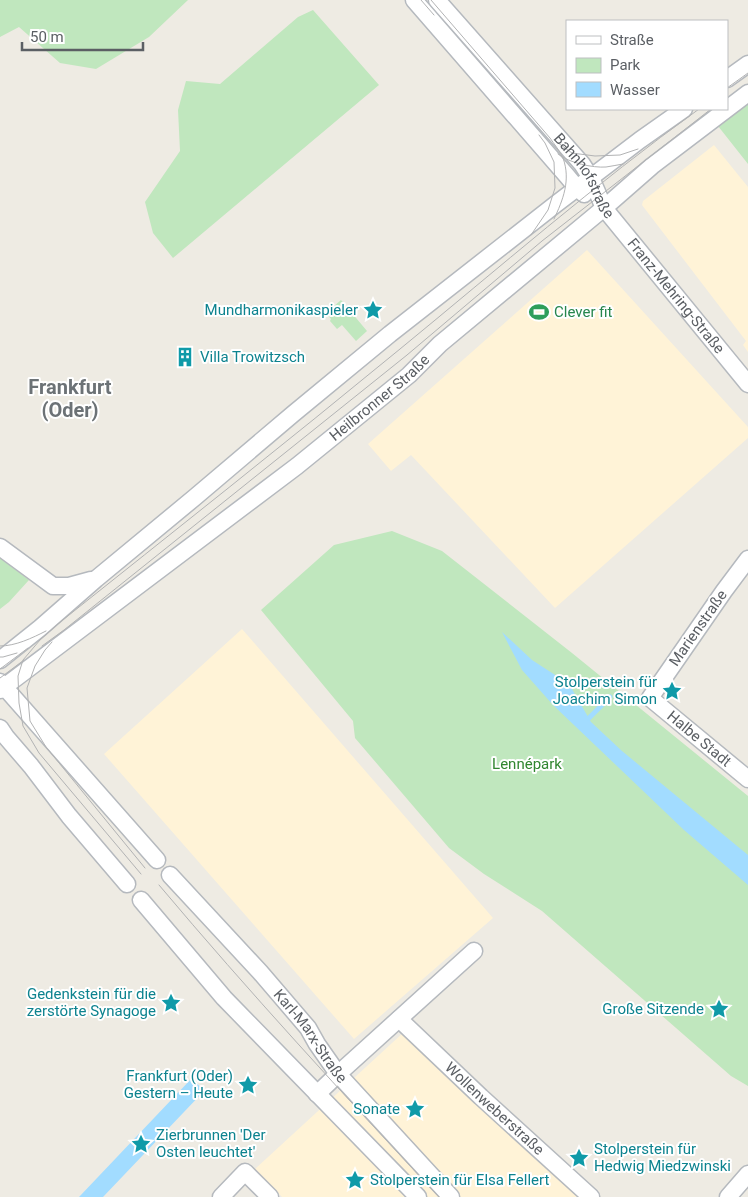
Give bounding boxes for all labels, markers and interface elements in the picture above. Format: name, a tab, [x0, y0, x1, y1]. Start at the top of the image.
scale bar	[22, 20, 144, 52]
legend	[566, 20, 728, 110]
text: 50 m	[30, 28, 64, 46]
text: Straße	[610, 31, 654, 49]
text: Park	[610, 56, 641, 74]
text: Wasser	[610, 81, 660, 99]
street label: Bahnhofstraße	[550, 129, 618, 222]
street label: Franz-Mehring-Straße	[624, 235, 729, 357]
place icon: Mundharmonikaspieler	[362, 299, 384, 321]
place label: Mundharmonikaspieler	[205, 301, 358, 319]
sports icon: Clever fit	[528, 301, 550, 323]
place label: Clever fit	[554, 303, 613, 321]
building icon: Villa Trowitzsch	[174, 346, 196, 368]
place label: Villa Trowitzsch	[200, 348, 305, 366]
street label: Heilbronner Straße	[326, 351, 433, 445]
district label: Frankfurt (Oder)	[28, 375, 112, 422]
street label: Marienstraße	[665, 586, 731, 669]
place label: Stolperstein für Joachim Simon	[553, 673, 657, 708]
place icon: Stolperstein für Joachim Simon	[661, 680, 683, 702]
street label: Halbe Stadt	[663, 707, 735, 771]
park label: Lennépark	[492, 755, 562, 773]
place label: Gedenkstein für die zerstörte Synagoge	[27, 985, 156, 1020]
street label: Karl-Marx-Straße	[270, 986, 351, 1087]
place icon: Gedenkstein für die zerstörte Synagoge	[160, 992, 182, 1014]
place icon: Große Sitzende	[708, 998, 730, 1020]
place label: Große Sitzende	[602, 1000, 704, 1018]
street label: Wollenweberstraße	[441, 1058, 548, 1159]
place label: Frankfurt (Oder) Gestern – Heute	[124, 1067, 233, 1102]
place icon: Frankfurt (Oder) Gestern – Heute	[237, 1074, 259, 1096]
place icon: Sonate	[404, 1098, 426, 1120]
place label: Sonate	[353, 1100, 400, 1118]
place label: Zierbrunnen 'Der Osten leuchtet'	[156, 1126, 265, 1161]
place icon: Zierbrunnen 'Der Osten leuchtet'	[130, 1133, 152, 1155]
place label: Stolperstein für Hedwig Miedzwinski	[594, 1140, 731, 1175]
place icon: Stolperstein für Hedwig Miedzwinski	[568, 1147, 590, 1169]
place icon: Stolperstein für Elsa Fellert	[344, 1169, 366, 1191]
place label: Stolperstein für Elsa Fellert	[370, 1171, 549, 1189]

